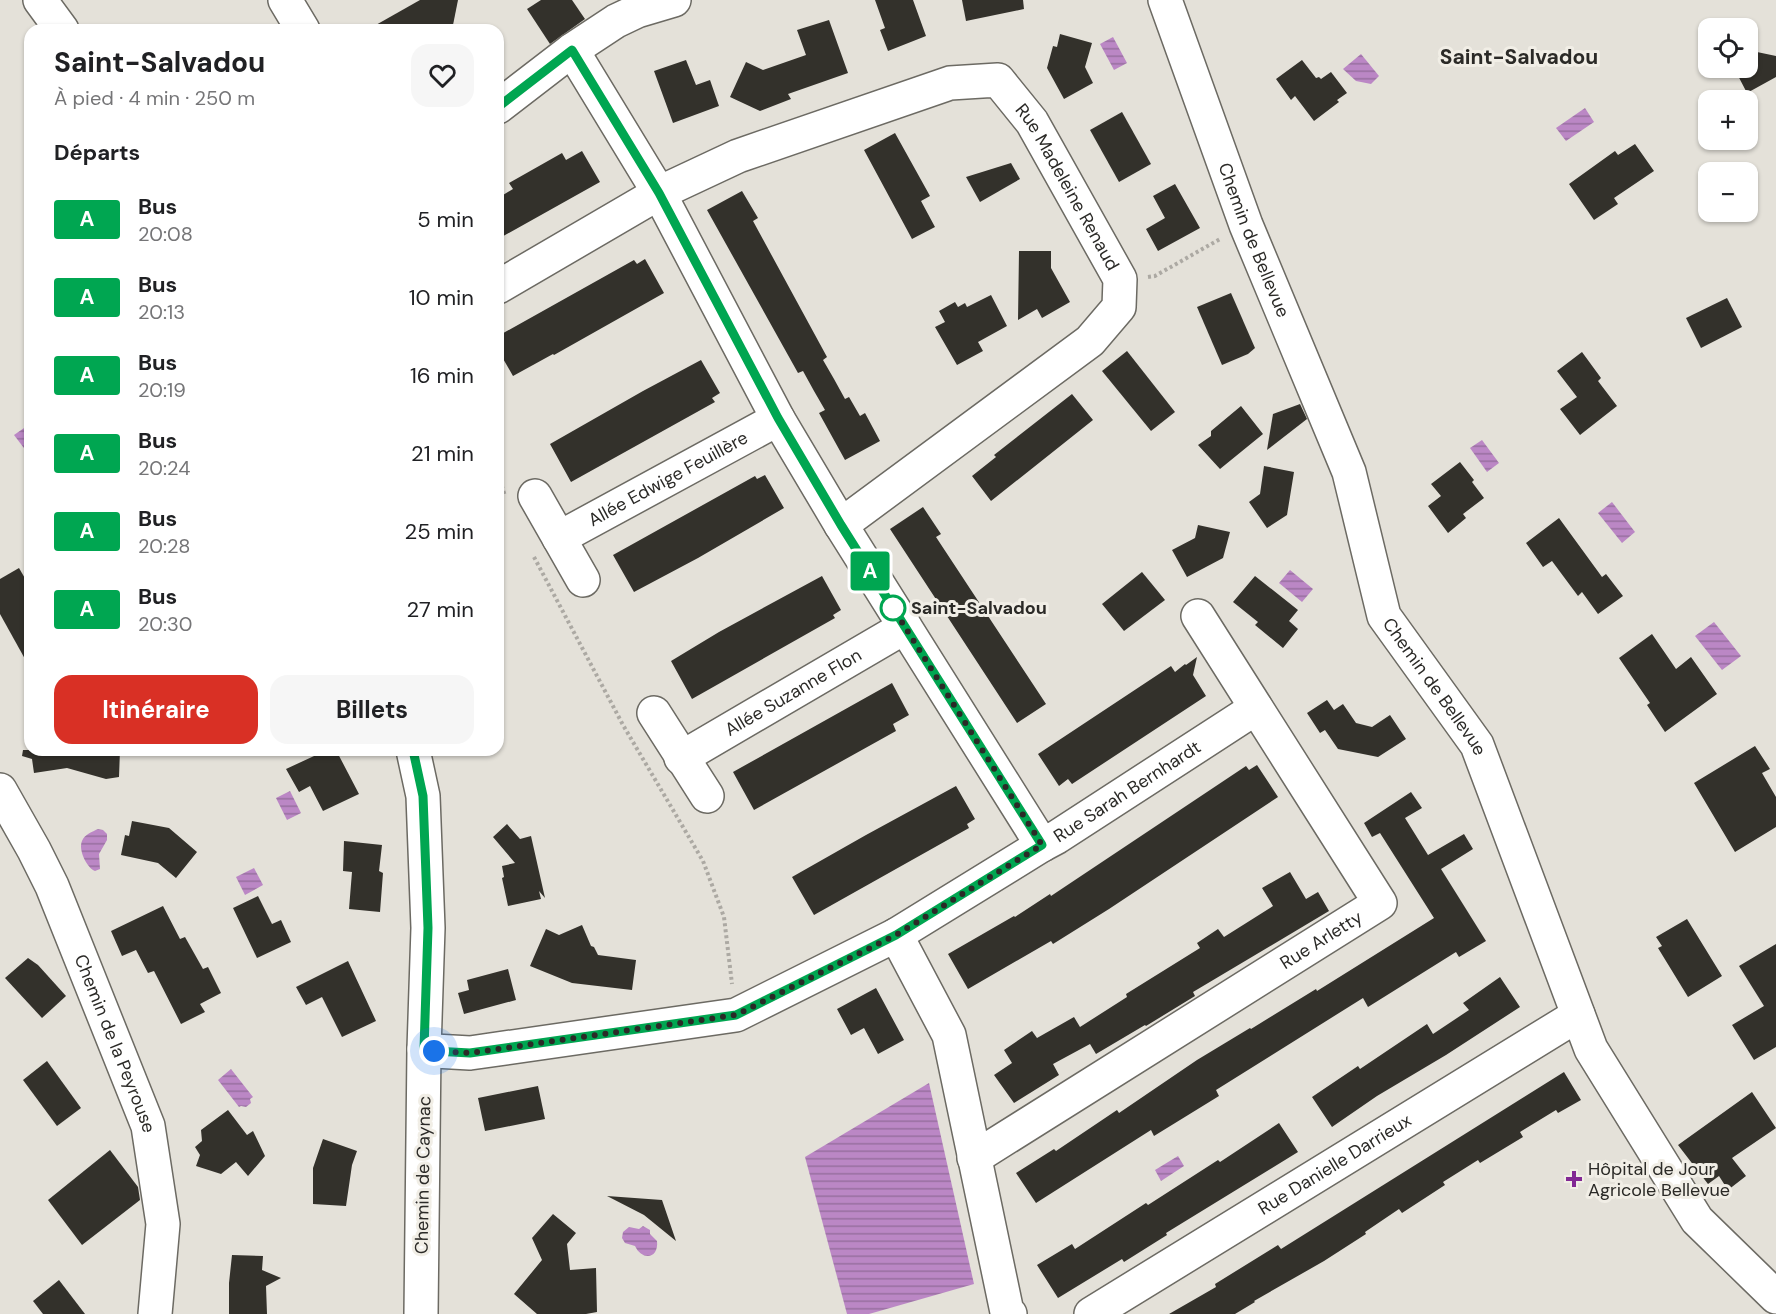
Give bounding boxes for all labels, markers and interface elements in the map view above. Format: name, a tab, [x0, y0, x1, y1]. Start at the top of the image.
map controls	[1698, 18, 1758, 222]
button: locate	[1698, 18, 1758, 78]
district label: Saint-Salvadou	[1440, 43, 1598, 71]
text: Saint-Salvadou	[54, 44, 265, 81]
button: heart	[411, 44, 474, 107]
text: À pied · 4 min · 250 m	[54, 85, 255, 111]
button: +	[1698, 90, 1758, 150]
street label: Rue Madeleine Renaud	[1010, 99, 1125, 275]
text: Départs	[54, 138, 140, 167]
street label: Chemin de Bellevue	[1213, 159, 1295, 321]
button: −	[1698, 162, 1758, 222]
text: Bus	[138, 192, 177, 221]
text: A	[80, 205, 94, 233]
text: 5 min	[417, 205, 474, 234]
text: 20:08	[138, 221, 193, 247]
text: Bus	[138, 270, 177, 299]
text: A	[80, 283, 94, 311]
text: 10 min	[409, 283, 474, 312]
text: 20:13	[138, 299, 185, 325]
text: Bus	[138, 348, 177, 377]
text: A	[80, 361, 94, 389]
text: 16 min	[410, 361, 474, 390]
text: 20:19	[138, 377, 186, 403]
text: Bus	[138, 426, 177, 455]
street label: Allée Edwige Feuillère	[584, 426, 752, 532]
text: A	[80, 439, 94, 467]
text: 21 min	[411, 439, 474, 468]
text: 20:24	[138, 455, 190, 481]
text: Bus	[138, 504, 177, 533]
text: A	[80, 517, 94, 545]
text: 25 min	[405, 517, 474, 546]
text: 20:28	[138, 533, 190, 559]
line badge: A	[850, 552, 890, 590]
text: A	[863, 557, 877, 585]
text: Bus	[138, 582, 177, 611]
text: A	[80, 595, 94, 623]
text: 27 min	[407, 595, 474, 624]
marker: Saint-Salvadou	[880, 595, 906, 621]
place label: Saint-Salvadou	[911, 596, 1047, 620]
text: 20:30	[138, 611, 193, 637]
street label: Chemin de Bellevue	[1377, 613, 1492, 759]
street label: Allée Suzanne Flon	[720, 643, 866, 742]
button: Itinéraire	[54, 675, 258, 744]
button: Billets	[270, 675, 474, 744]
street label: Rue Sarah Bernhardt	[1049, 735, 1205, 848]
street label: Rue Arletty	[1276, 905, 1367, 975]
street label: Chemin de la Peyrouse	[69, 951, 161, 1134]
your location	[419, 1036, 449, 1066]
street label: Chemin de Caynac	[410, 1096, 436, 1254]
street label: Rue Danielle Darrieux	[1254, 1108, 1416, 1221]
place label: Hôpital de Jour Agricole Bellevue	[1588, 1157, 1730, 1202]
marker: Hôpital de Jour Agricole Bellevue	[1565, 1170, 1583, 1188]

